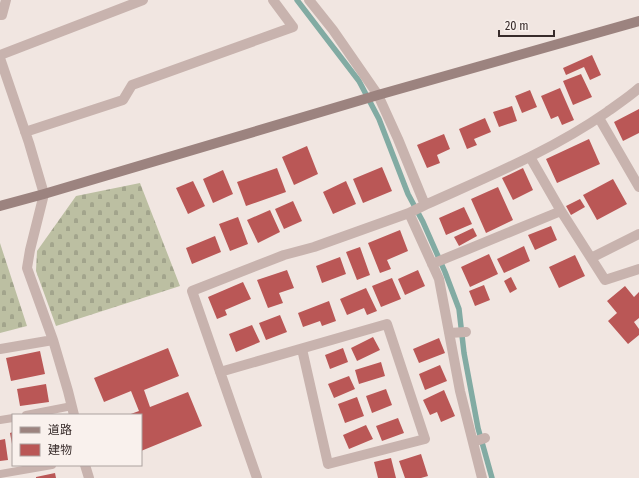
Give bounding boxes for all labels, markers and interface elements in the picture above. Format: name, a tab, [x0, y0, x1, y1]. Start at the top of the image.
scale bar	[499, 12, 554, 38]
text: 20 m	[505, 19, 529, 33]
legend	[12, 414, 142, 466]
text: 道路	[48, 423, 72, 437]
text: 建物	[48, 443, 72, 457]

